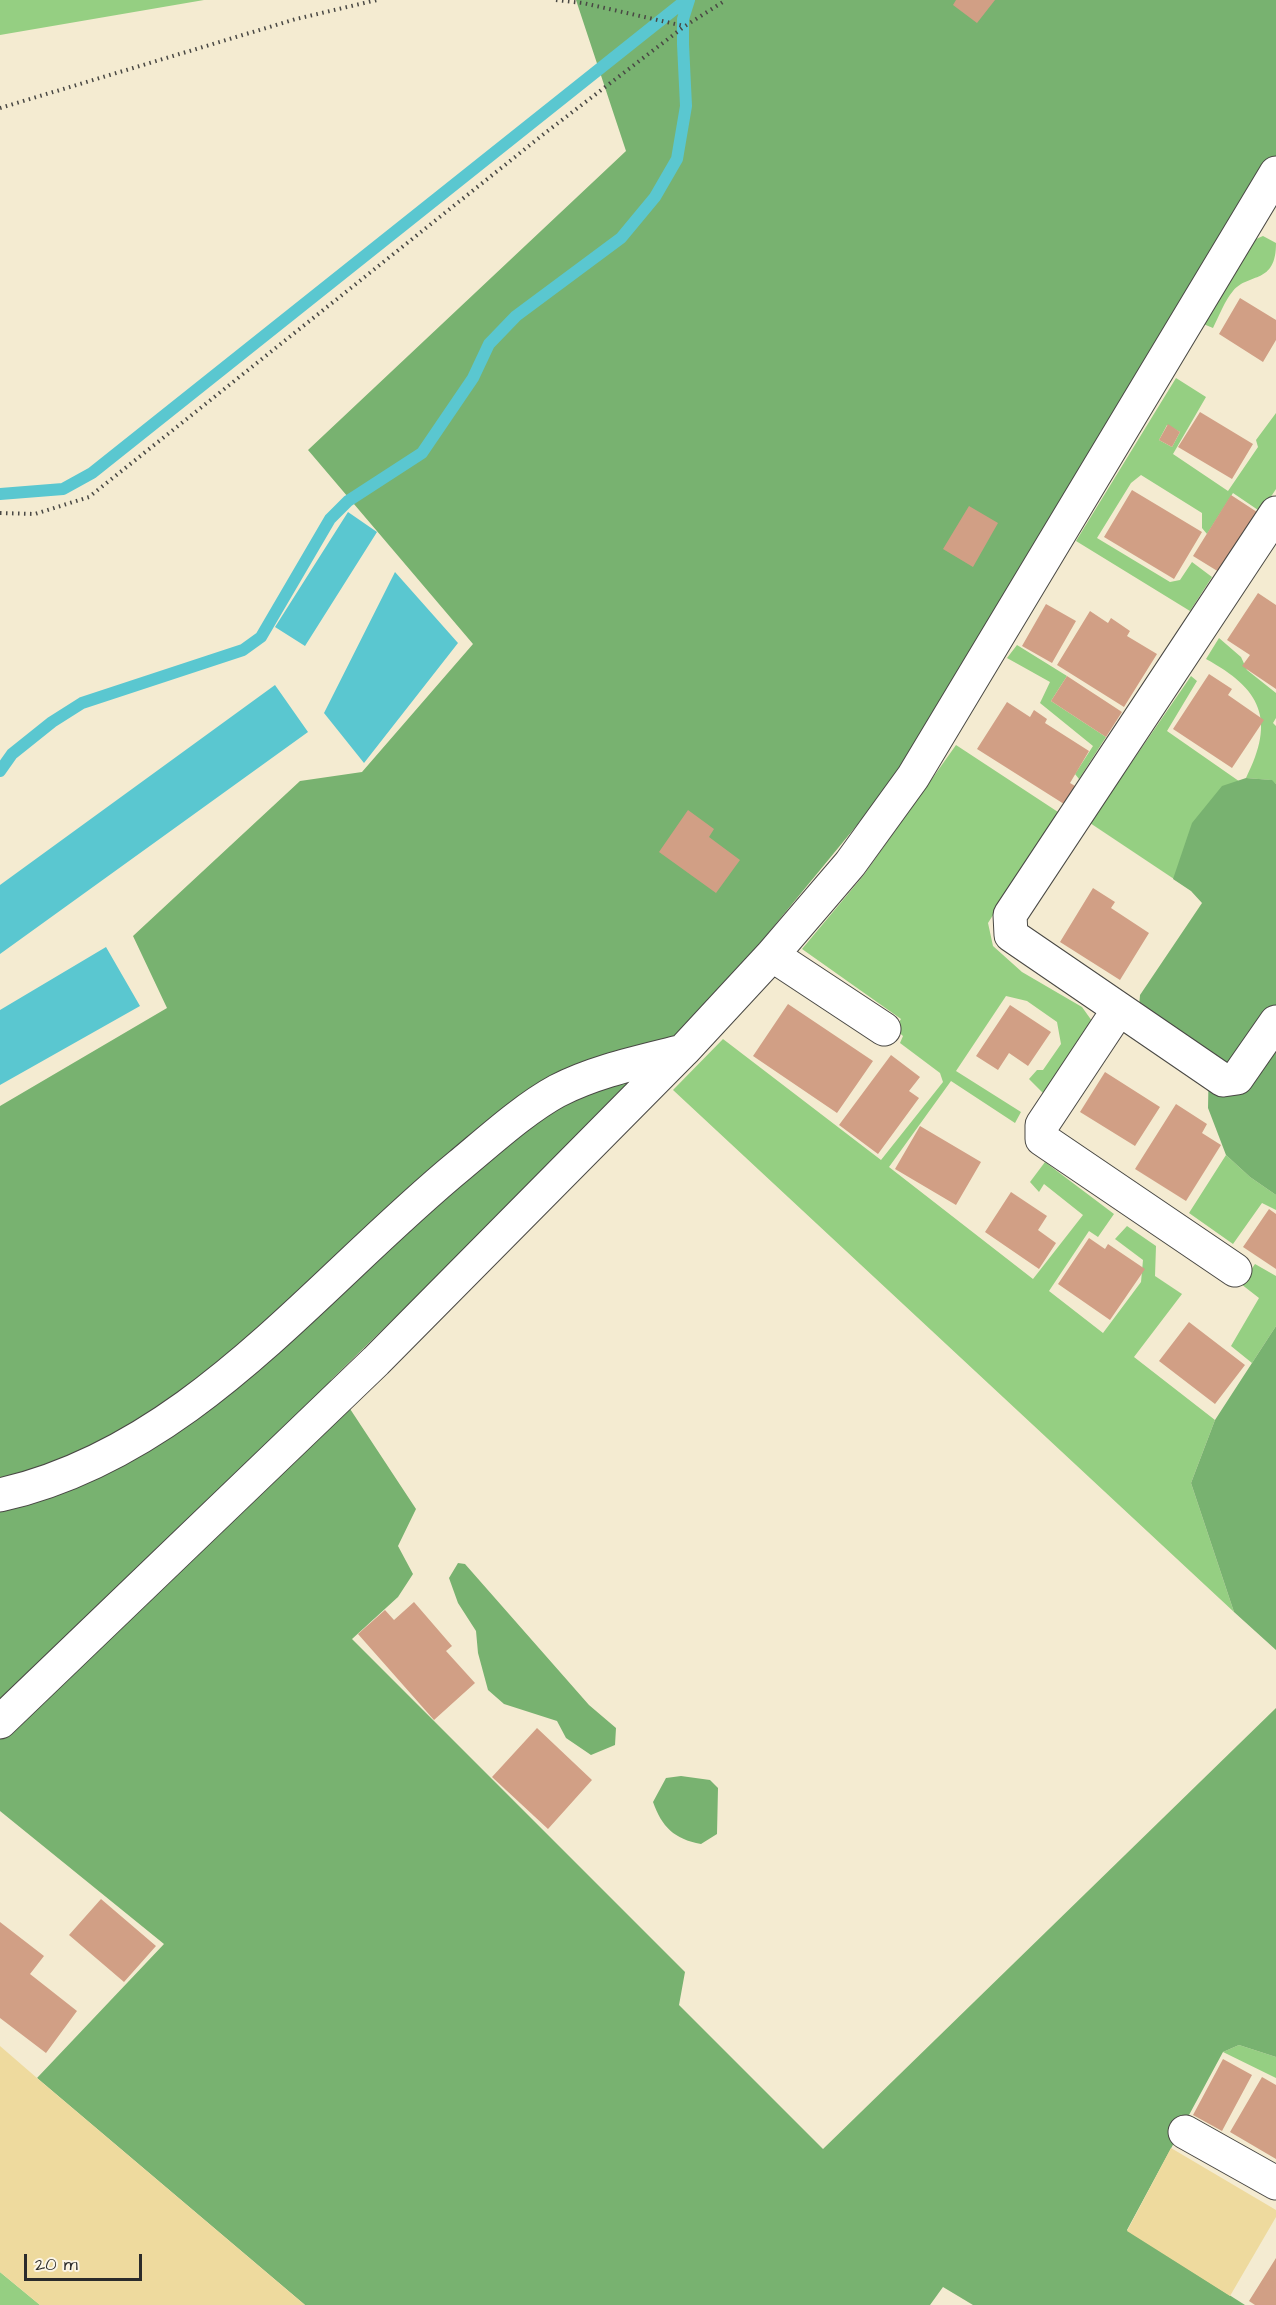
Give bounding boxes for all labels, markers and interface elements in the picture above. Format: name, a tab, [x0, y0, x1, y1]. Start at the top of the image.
scale bar	[27, 2242, 146, 2280]
text: 20 m	[35, 2252, 78, 2277]

